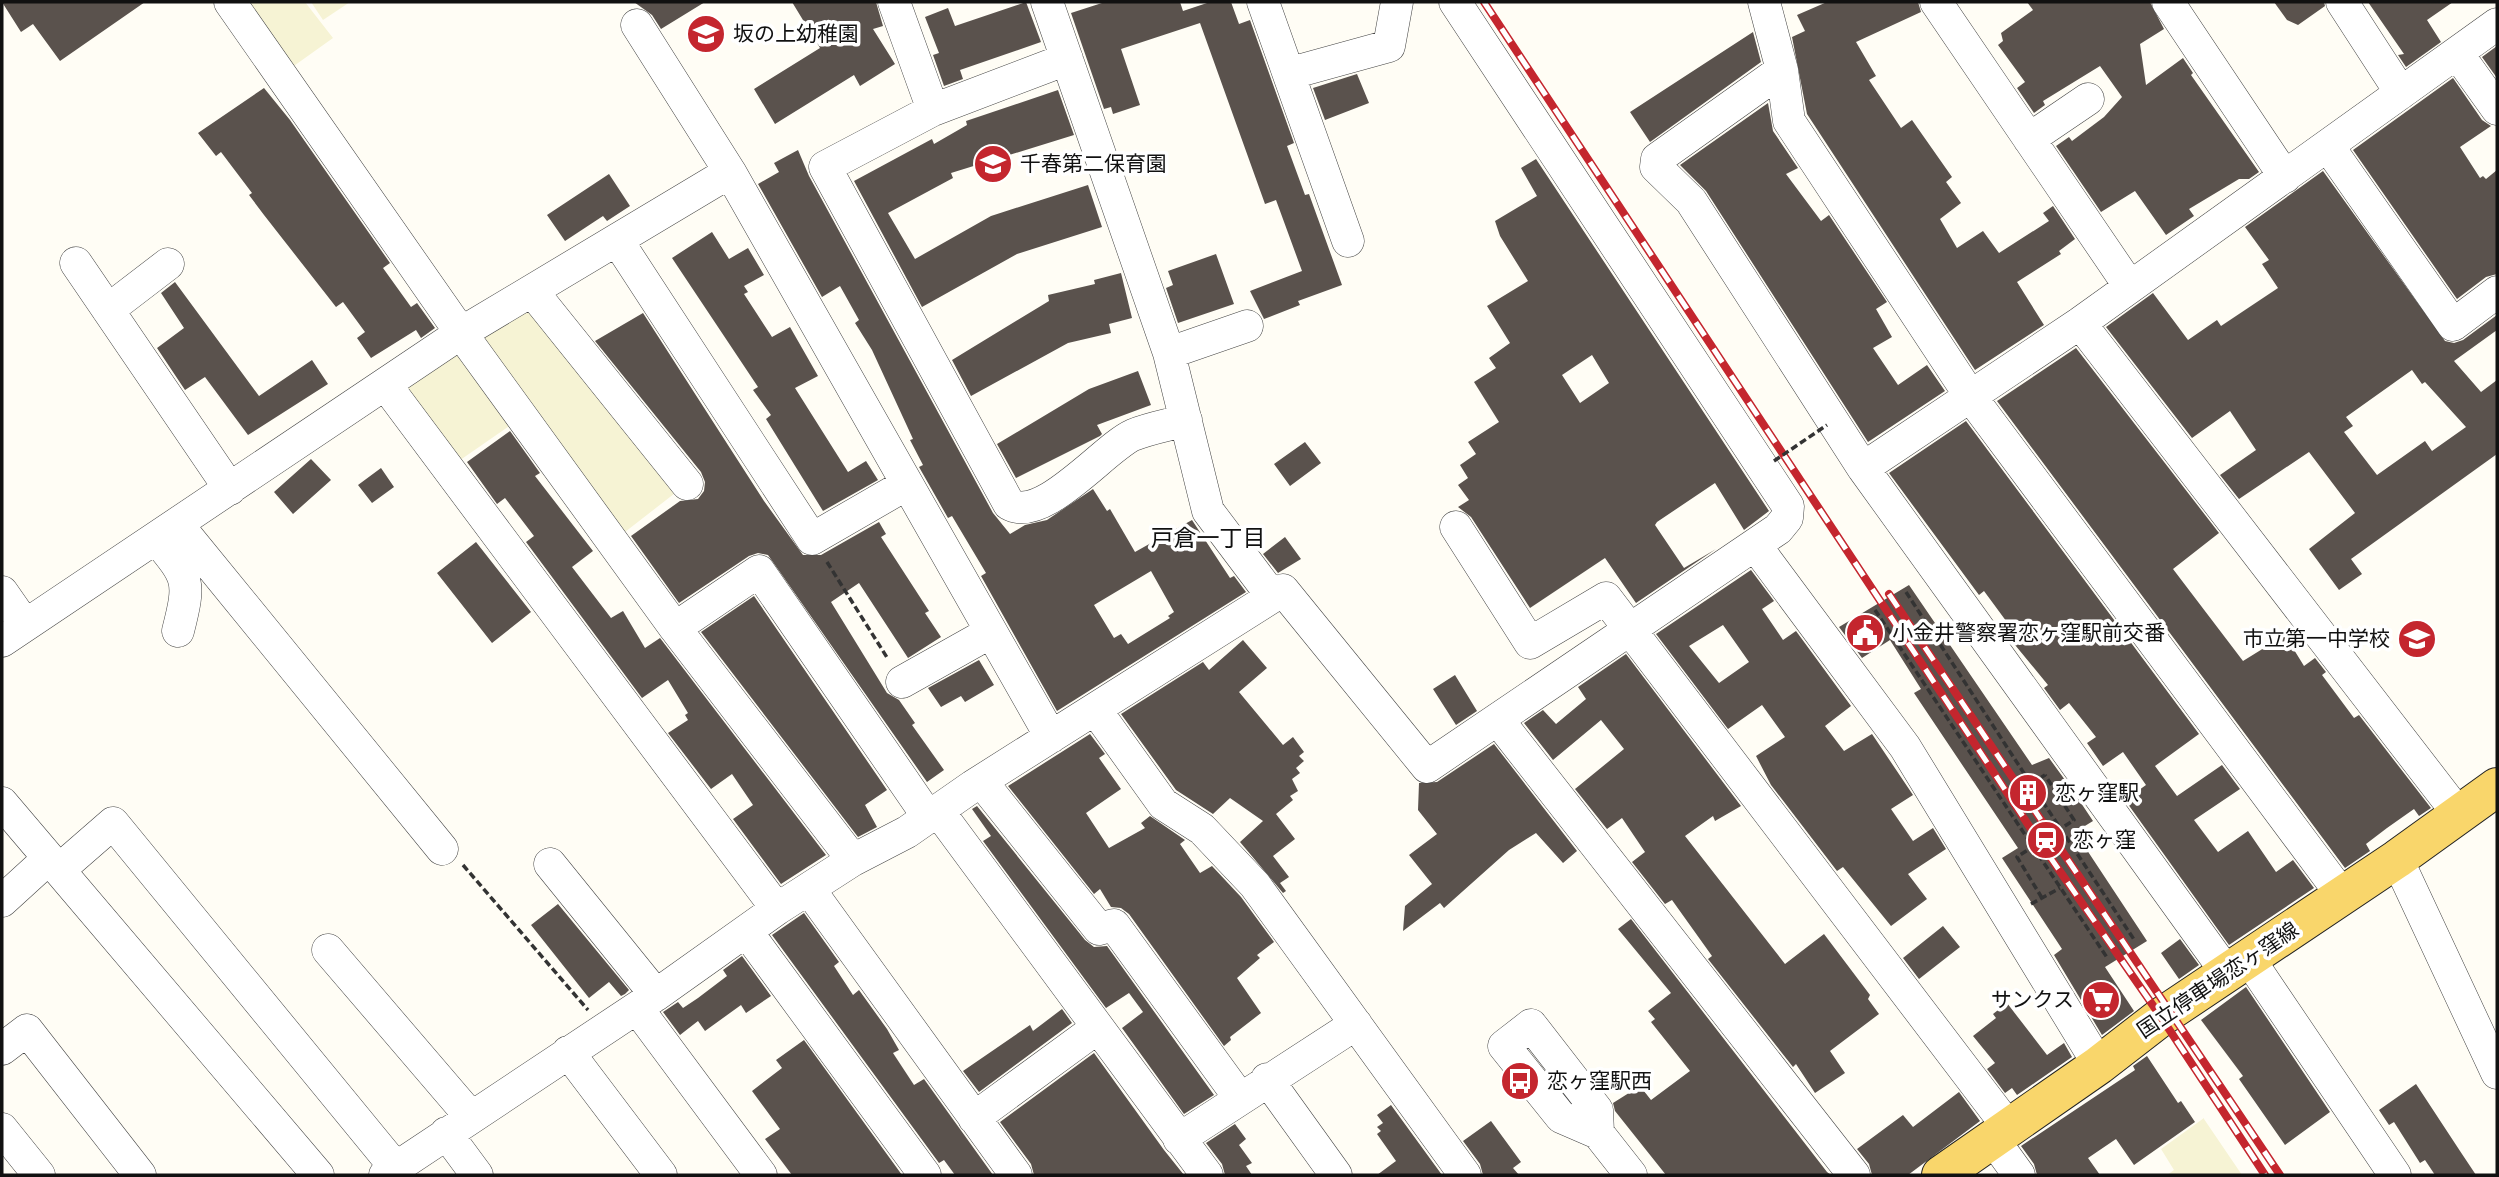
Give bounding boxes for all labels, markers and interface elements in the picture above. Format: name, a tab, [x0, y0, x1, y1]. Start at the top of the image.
school or university icon: 坂の上幼稚園	[685, 13, 727, 55]
place label: 坂の上幼稚園	[733, 21, 859, 47]
school or university icon: 千春第二保育園	[972, 143, 1014, 185]
place label: 千春第二保育園	[1020, 151, 1167, 177]
district label: 戸倉一丁目	[1151, 524, 1266, 552]
public building icon: 小金井警察署恋ヶ窪駅前交番	[1844, 612, 1886, 654]
school or university icon: 市立第一中学校	[2396, 618, 2438, 660]
place label: 小金井警察署恋ヶ窪駅前交番	[1892, 620, 2165, 646]
place label: 市立第一中学校	[2243, 626, 2390, 652]
building icon: 恋ヶ窪駅	[2007, 772, 2049, 814]
place label: 恋ヶ窪駅	[2055, 780, 2139, 806]
station icon: 恋ヶ窪	[2025, 819, 2067, 861]
place label: 恋ヶ窪	[2073, 827, 2136, 853]
street label: 国立停車場恋ヶ窪線	[2132, 916, 2304, 1044]
supermarket icon: サンクス	[2080, 979, 2122, 1021]
place label: サンクス	[1991, 987, 2074, 1013]
bus stop icon: 恋ヶ窪駅西	[1499, 1060, 1541, 1102]
place label: 恋ヶ窪駅西	[1547, 1068, 1652, 1094]

